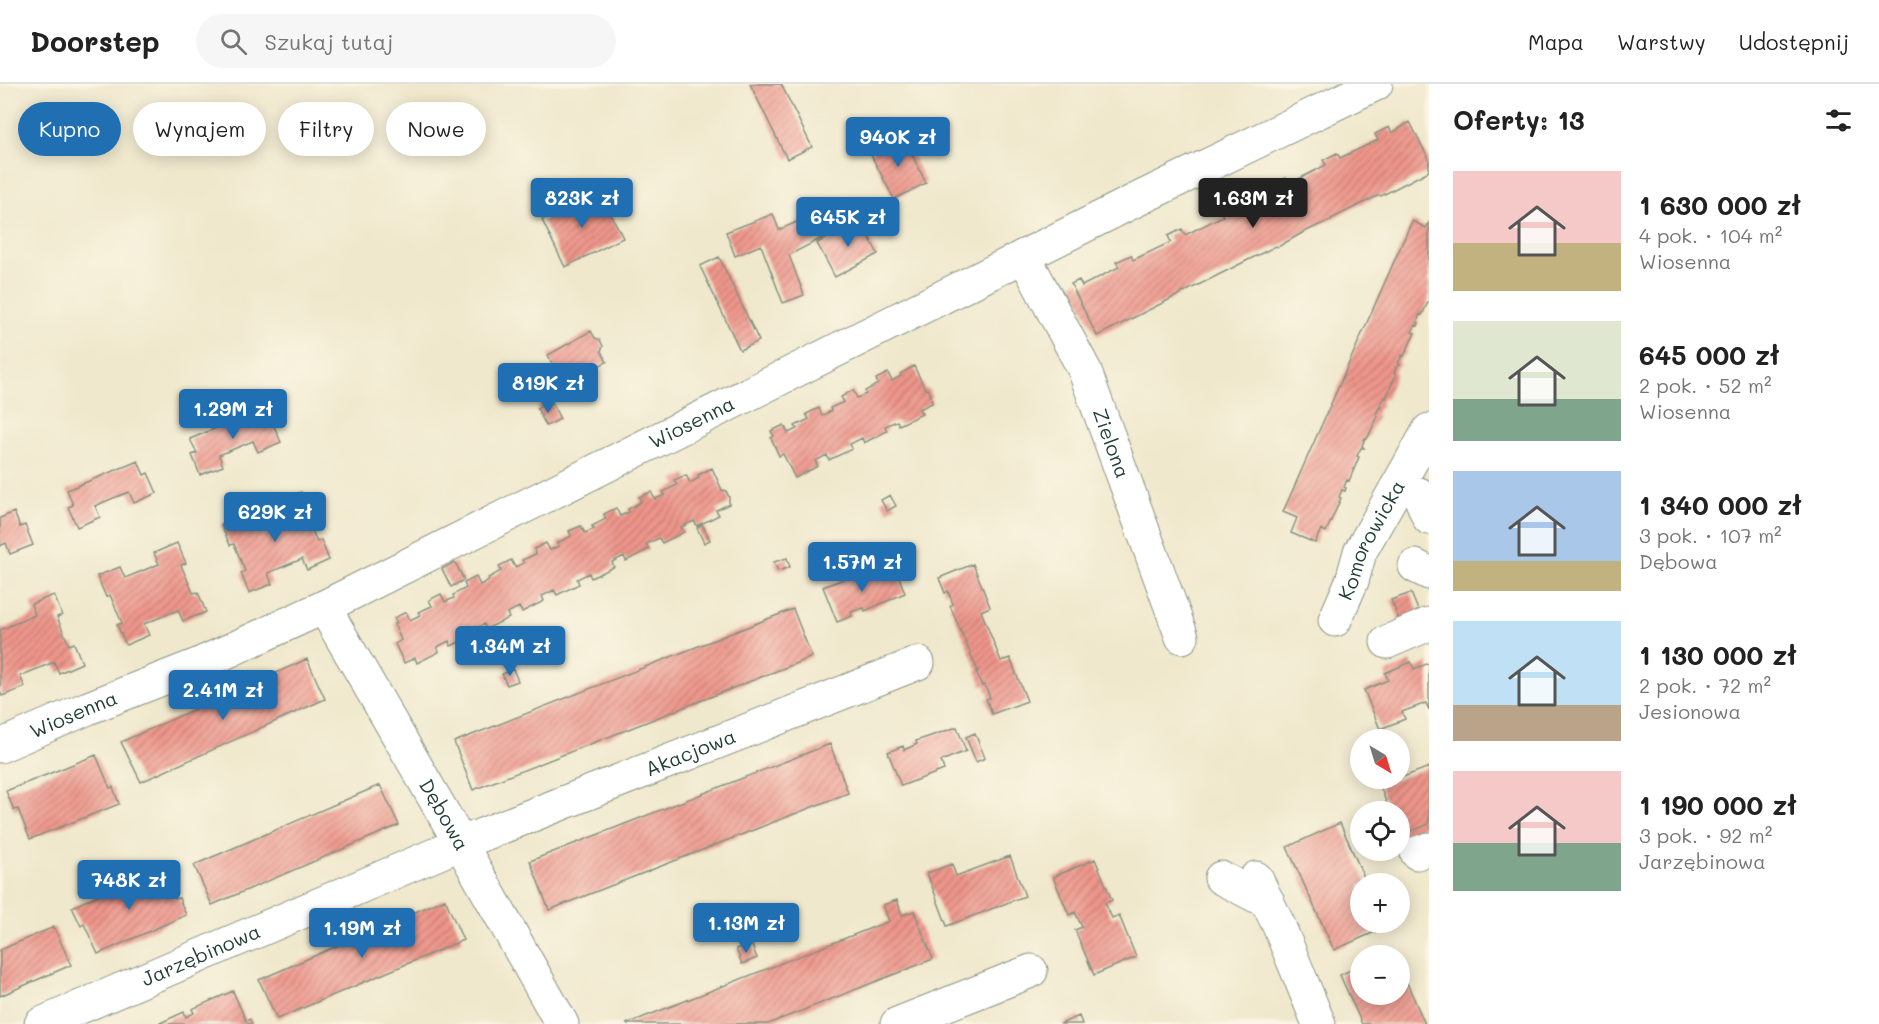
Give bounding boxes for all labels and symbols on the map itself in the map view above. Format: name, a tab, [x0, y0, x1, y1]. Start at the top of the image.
pin: 940K zł	[843, 117, 953, 168]
pin: 823K zł	[527, 178, 637, 229]
pin: 1.63M zł	[1191, 178, 1315, 229]
pin: 645K zł	[793, 197, 903, 248]
pin: 819K zł	[493, 363, 603, 414]
pin: 1.29M zł	[171, 389, 295, 440]
street label: Wiosenna	[644, 389, 738, 454]
street label: Zielona	[1087, 404, 1137, 481]
street label: Komorowicka	[1331, 475, 1410, 604]
pin: 629K zł	[220, 492, 330, 543]
pin: 1.57M zł	[800, 542, 924, 593]
pin: 1.34M zł	[448, 626, 572, 677]
pin: 2.41M zł	[161, 670, 285, 721]
street label: Wiosenna	[26, 684, 121, 744]
street label: Akacjowa	[641, 722, 739, 781]
north arrow	[1350, 729, 1410, 789]
street label: Dębowa	[414, 774, 476, 855]
pin: 748K zł	[74, 860, 184, 911]
pin: 1.13M zł	[684, 903, 808, 954]
pin: 1.19M zł	[300, 908, 424, 959]
street label: Jarzębinowa	[137, 917, 264, 991]

